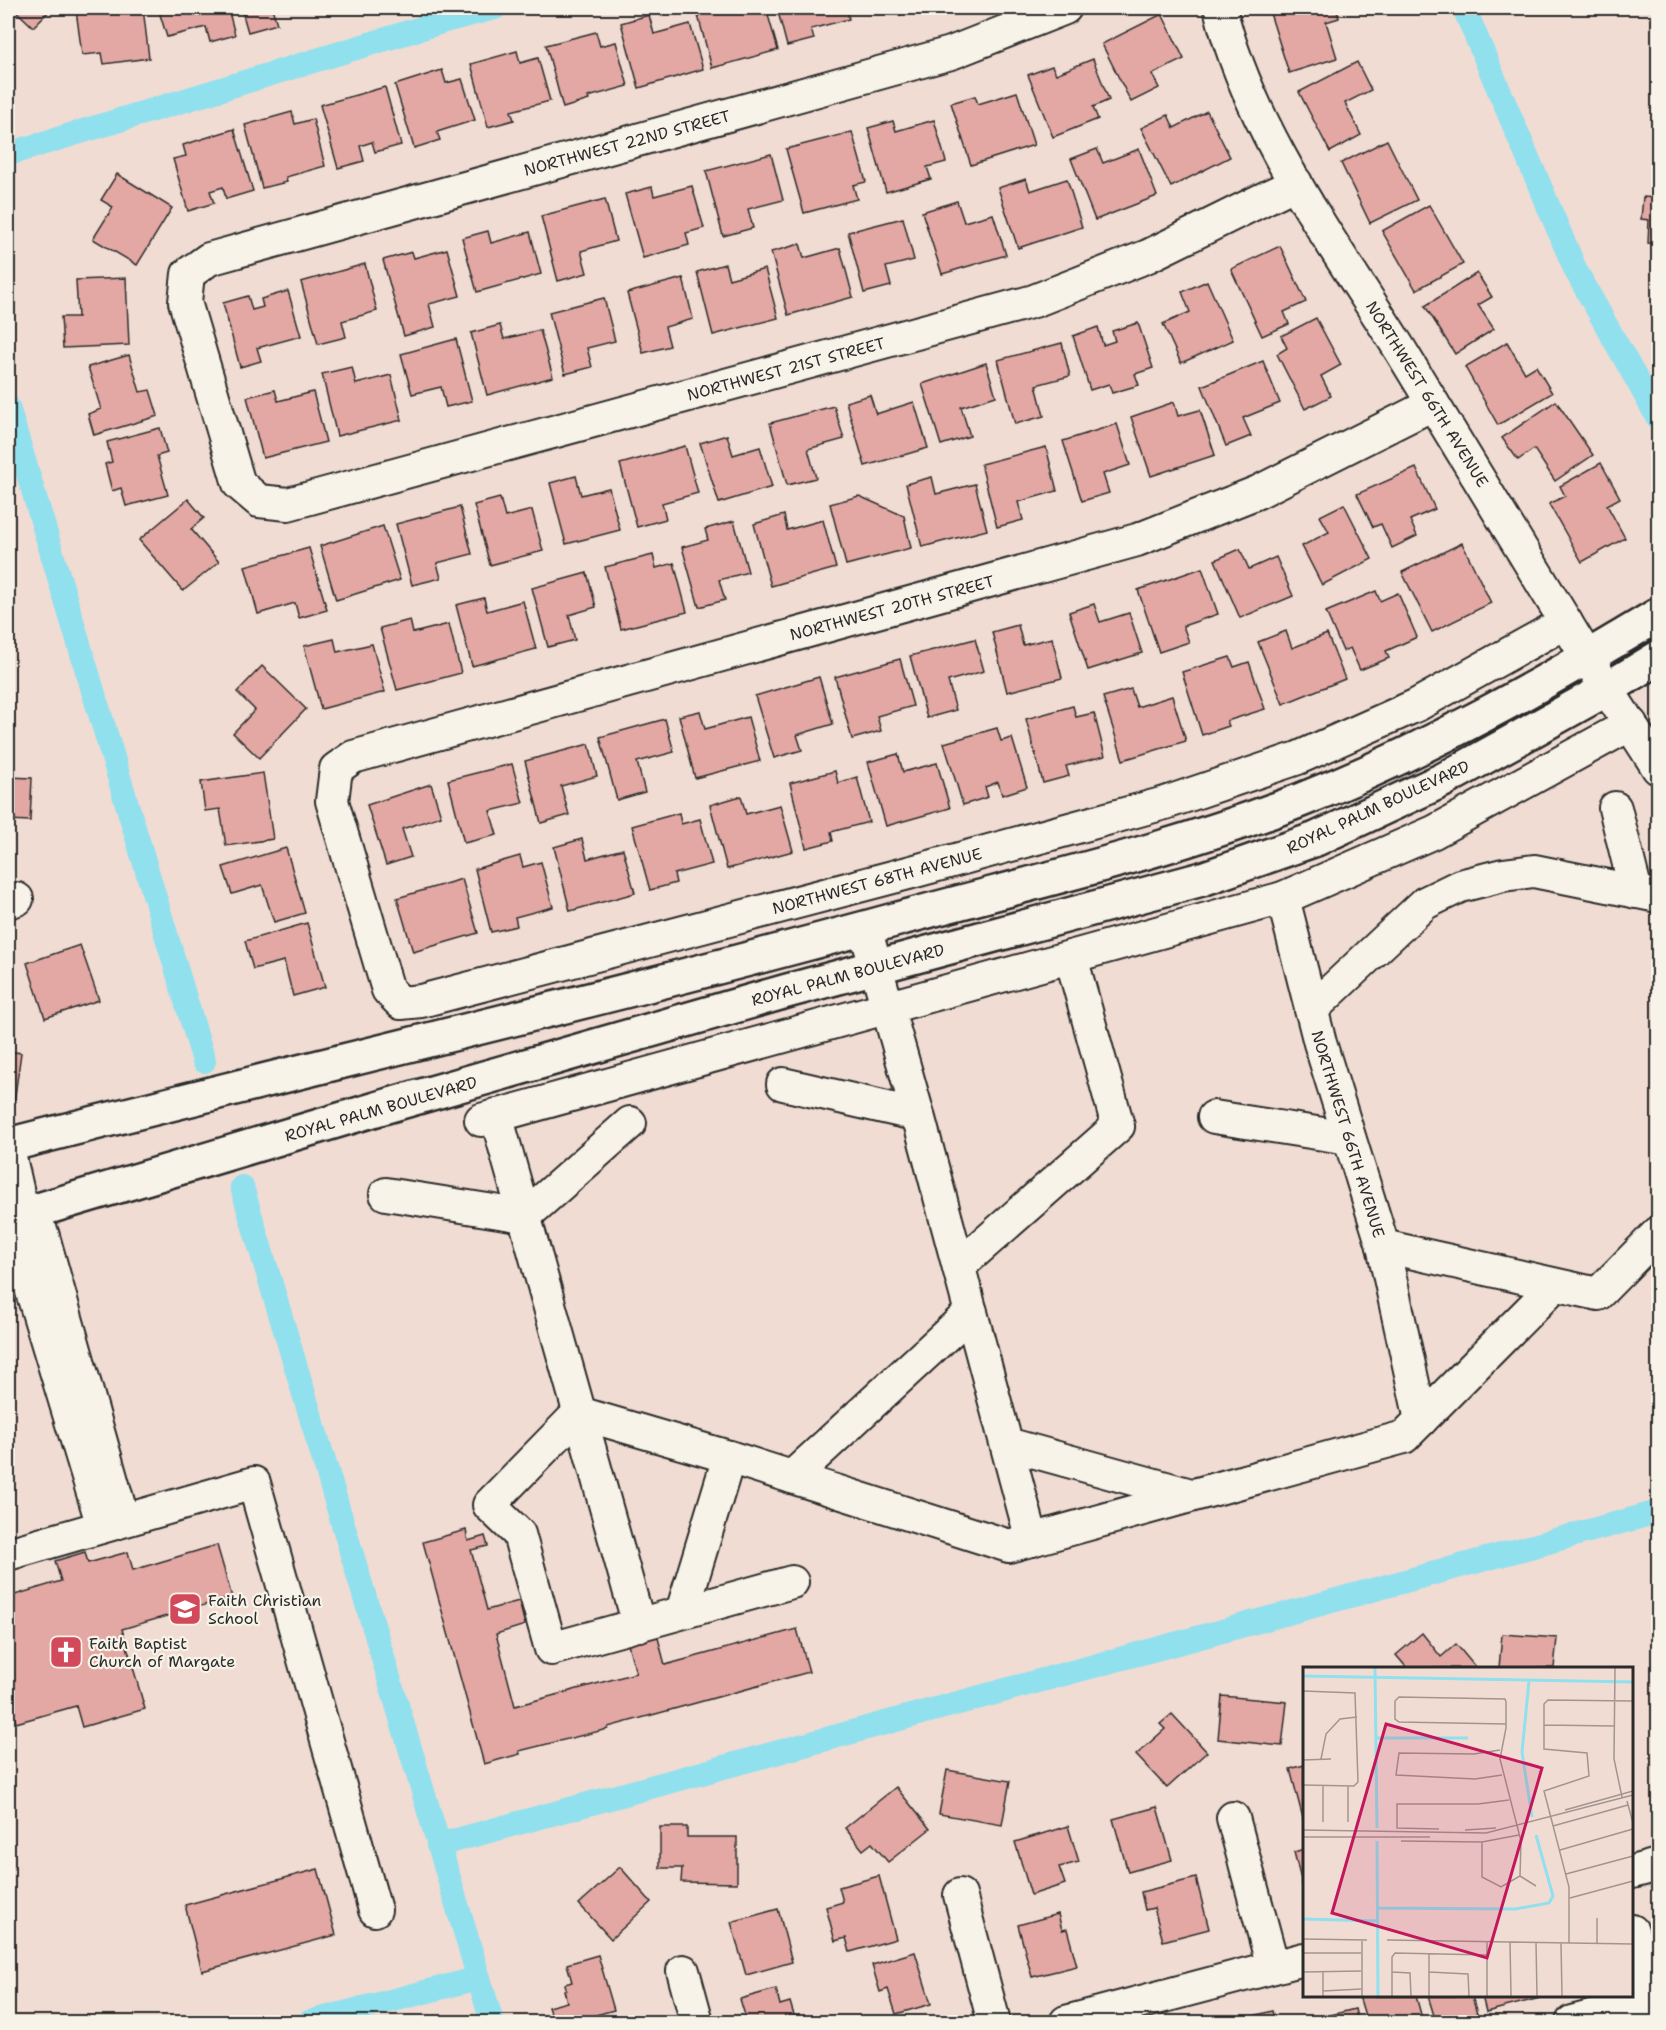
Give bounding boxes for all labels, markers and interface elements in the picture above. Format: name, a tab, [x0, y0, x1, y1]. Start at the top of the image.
street label: NORTHWEST 22ND STREET	[521, 105, 733, 181]
street label: NORTHWEST 66TH AVENUE	[1361, 297, 1493, 491]
street label: NORTHWEST 21ST STREET	[685, 332, 887, 406]
street label: NORTHWEST 20TH STREET	[787, 571, 997, 645]
street label: ROYAL PALM BOULEVARD	[1283, 755, 1473, 859]
street label: NORTHWEST 68TH AVENUE	[770, 843, 984, 919]
street label: ROYAL PALM BOULEVARD	[749, 939, 947, 1011]
street label: NORTHWEST 66TH AVENUE	[1306, 1028, 1390, 1240]
street label: ROYAL PALM BOULEVARD	[282, 1071, 480, 1147]
place label: Faith Christian School	[208, 1590, 322, 1629]
school or university icon: Faith Christian School	[167, 1591, 203, 1627]
place label: Faith Baptist Church of Margate	[89, 1633, 235, 1672]
church icon: Faith Baptist Church of Margate	[48, 1634, 84, 1670]
inset map	[1303, 1667, 1633, 1997]

